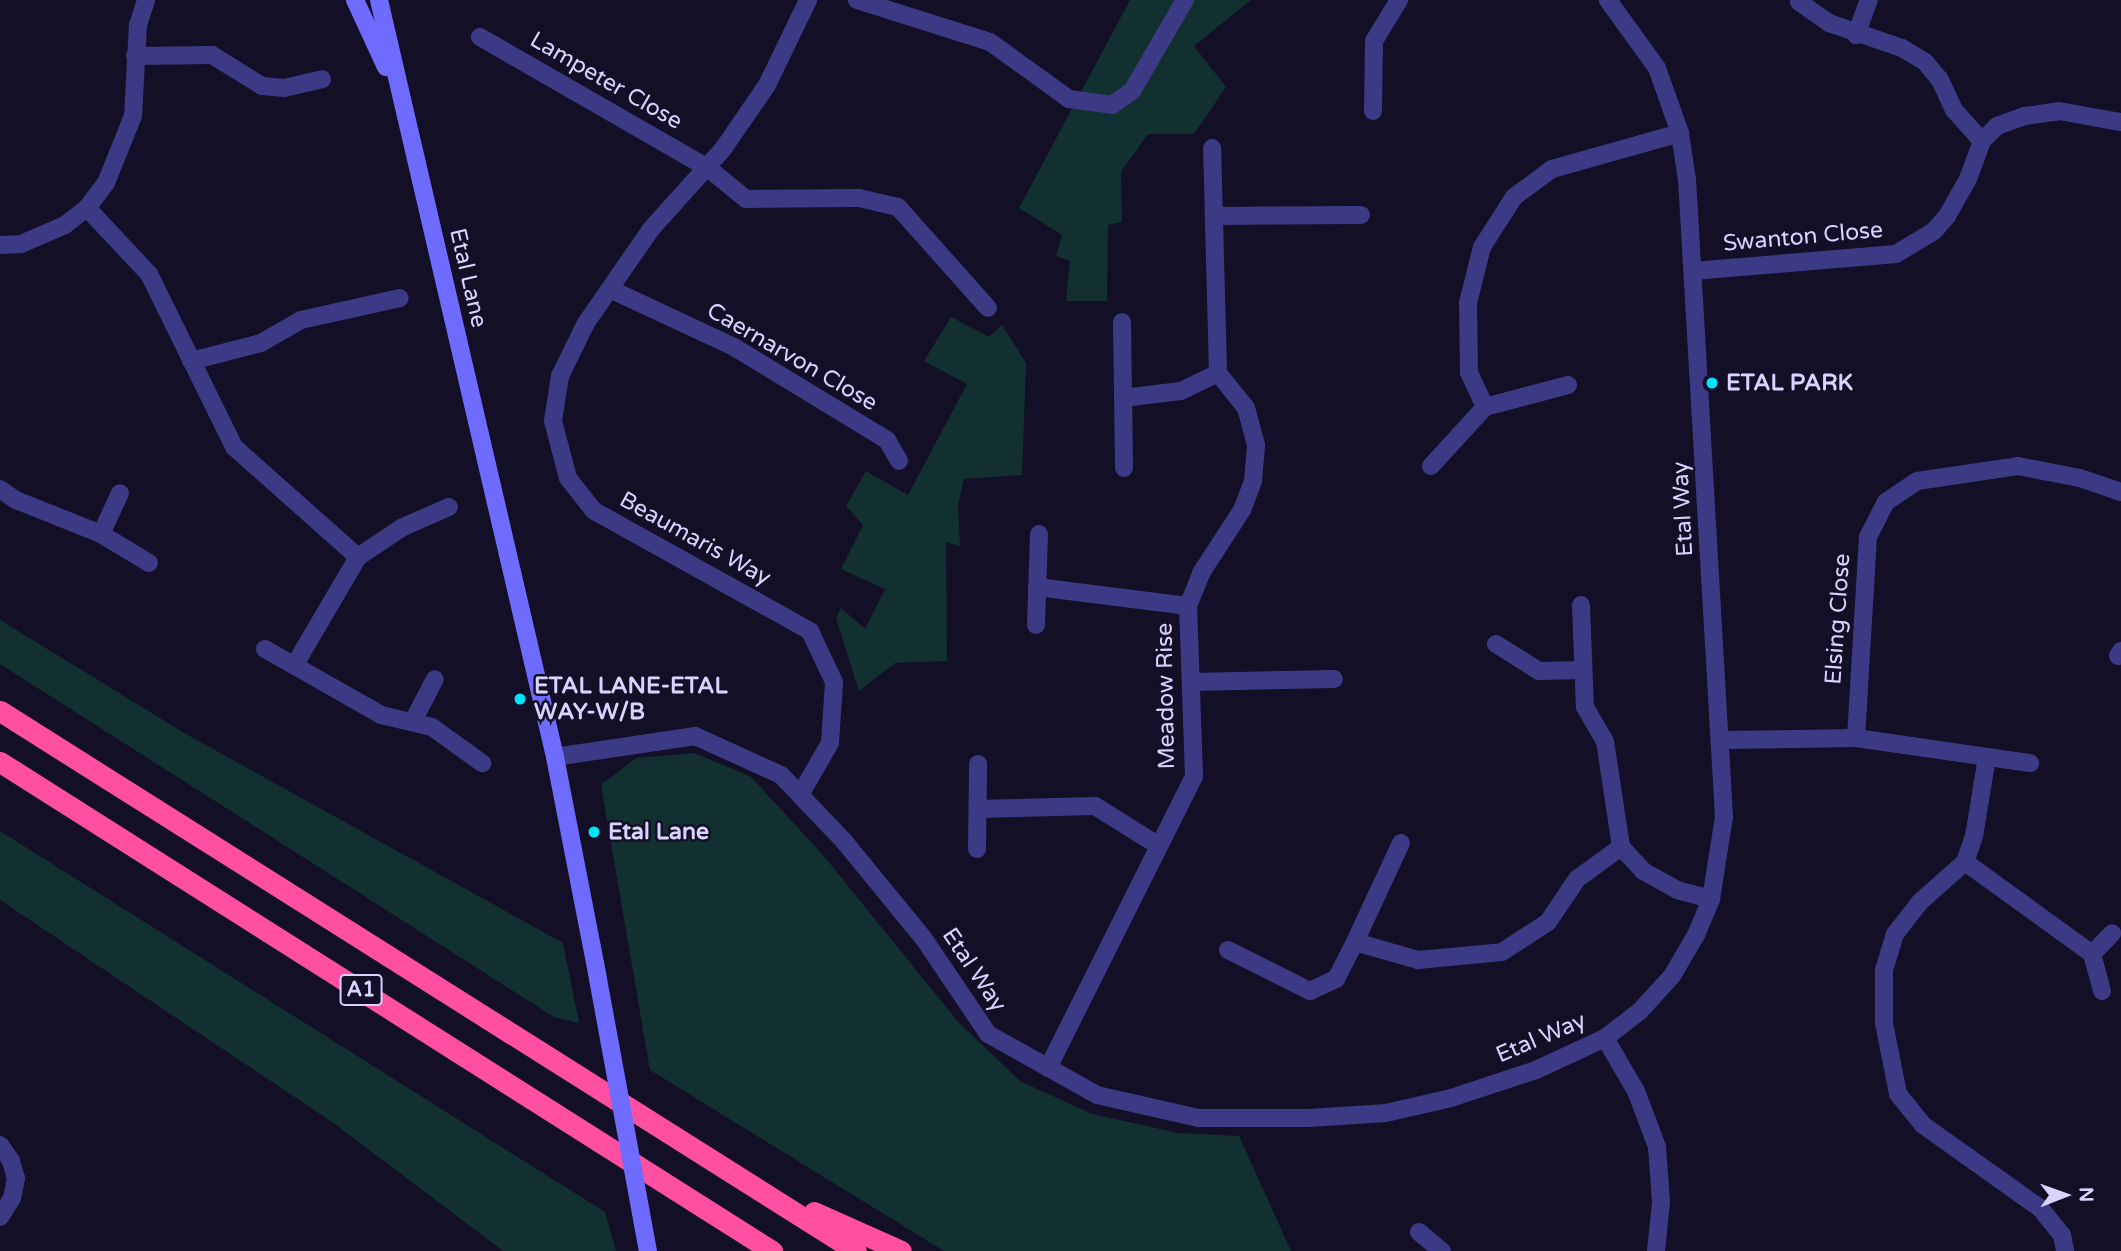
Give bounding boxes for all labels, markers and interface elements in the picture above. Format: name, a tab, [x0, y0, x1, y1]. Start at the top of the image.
street label: Lampeter Close	[525, 26, 687, 136]
street label: Swanton Close	[1722, 216, 1884, 258]
street label: Etal Lane	[443, 226, 493, 330]
street label: Caernarvon Close	[702, 297, 882, 417]
place label: ETAL PARK	[1726, 369, 1853, 397]
marker: ETAL PARK	[1704, 375, 1720, 391]
street label: Etal Way	[1667, 461, 1699, 557]
street label: Beaumaris Way	[615, 486, 775, 592]
street label: Elsing Close	[1820, 552, 1856, 686]
street label: Meadow Rise	[1151, 623, 1181, 769]
place label: ETAL LANE-ETAL WAY-W/B	[534, 672, 728, 726]
marker: ETAL LANE-ETAL WAY-W/B	[512, 691, 528, 707]
place label: Etal Lane	[608, 818, 709, 846]
marker: Etal Lane	[586, 824, 602, 840]
street label: Etal Way	[936, 923, 1012, 1017]
road number: A1	[338, 972, 384, 1007]
street label: Etal Way	[1492, 1007, 1590, 1069]
north arrow	[2030, 1160, 2100, 1230]
text: N	[2075, 1187, 2097, 1202]

